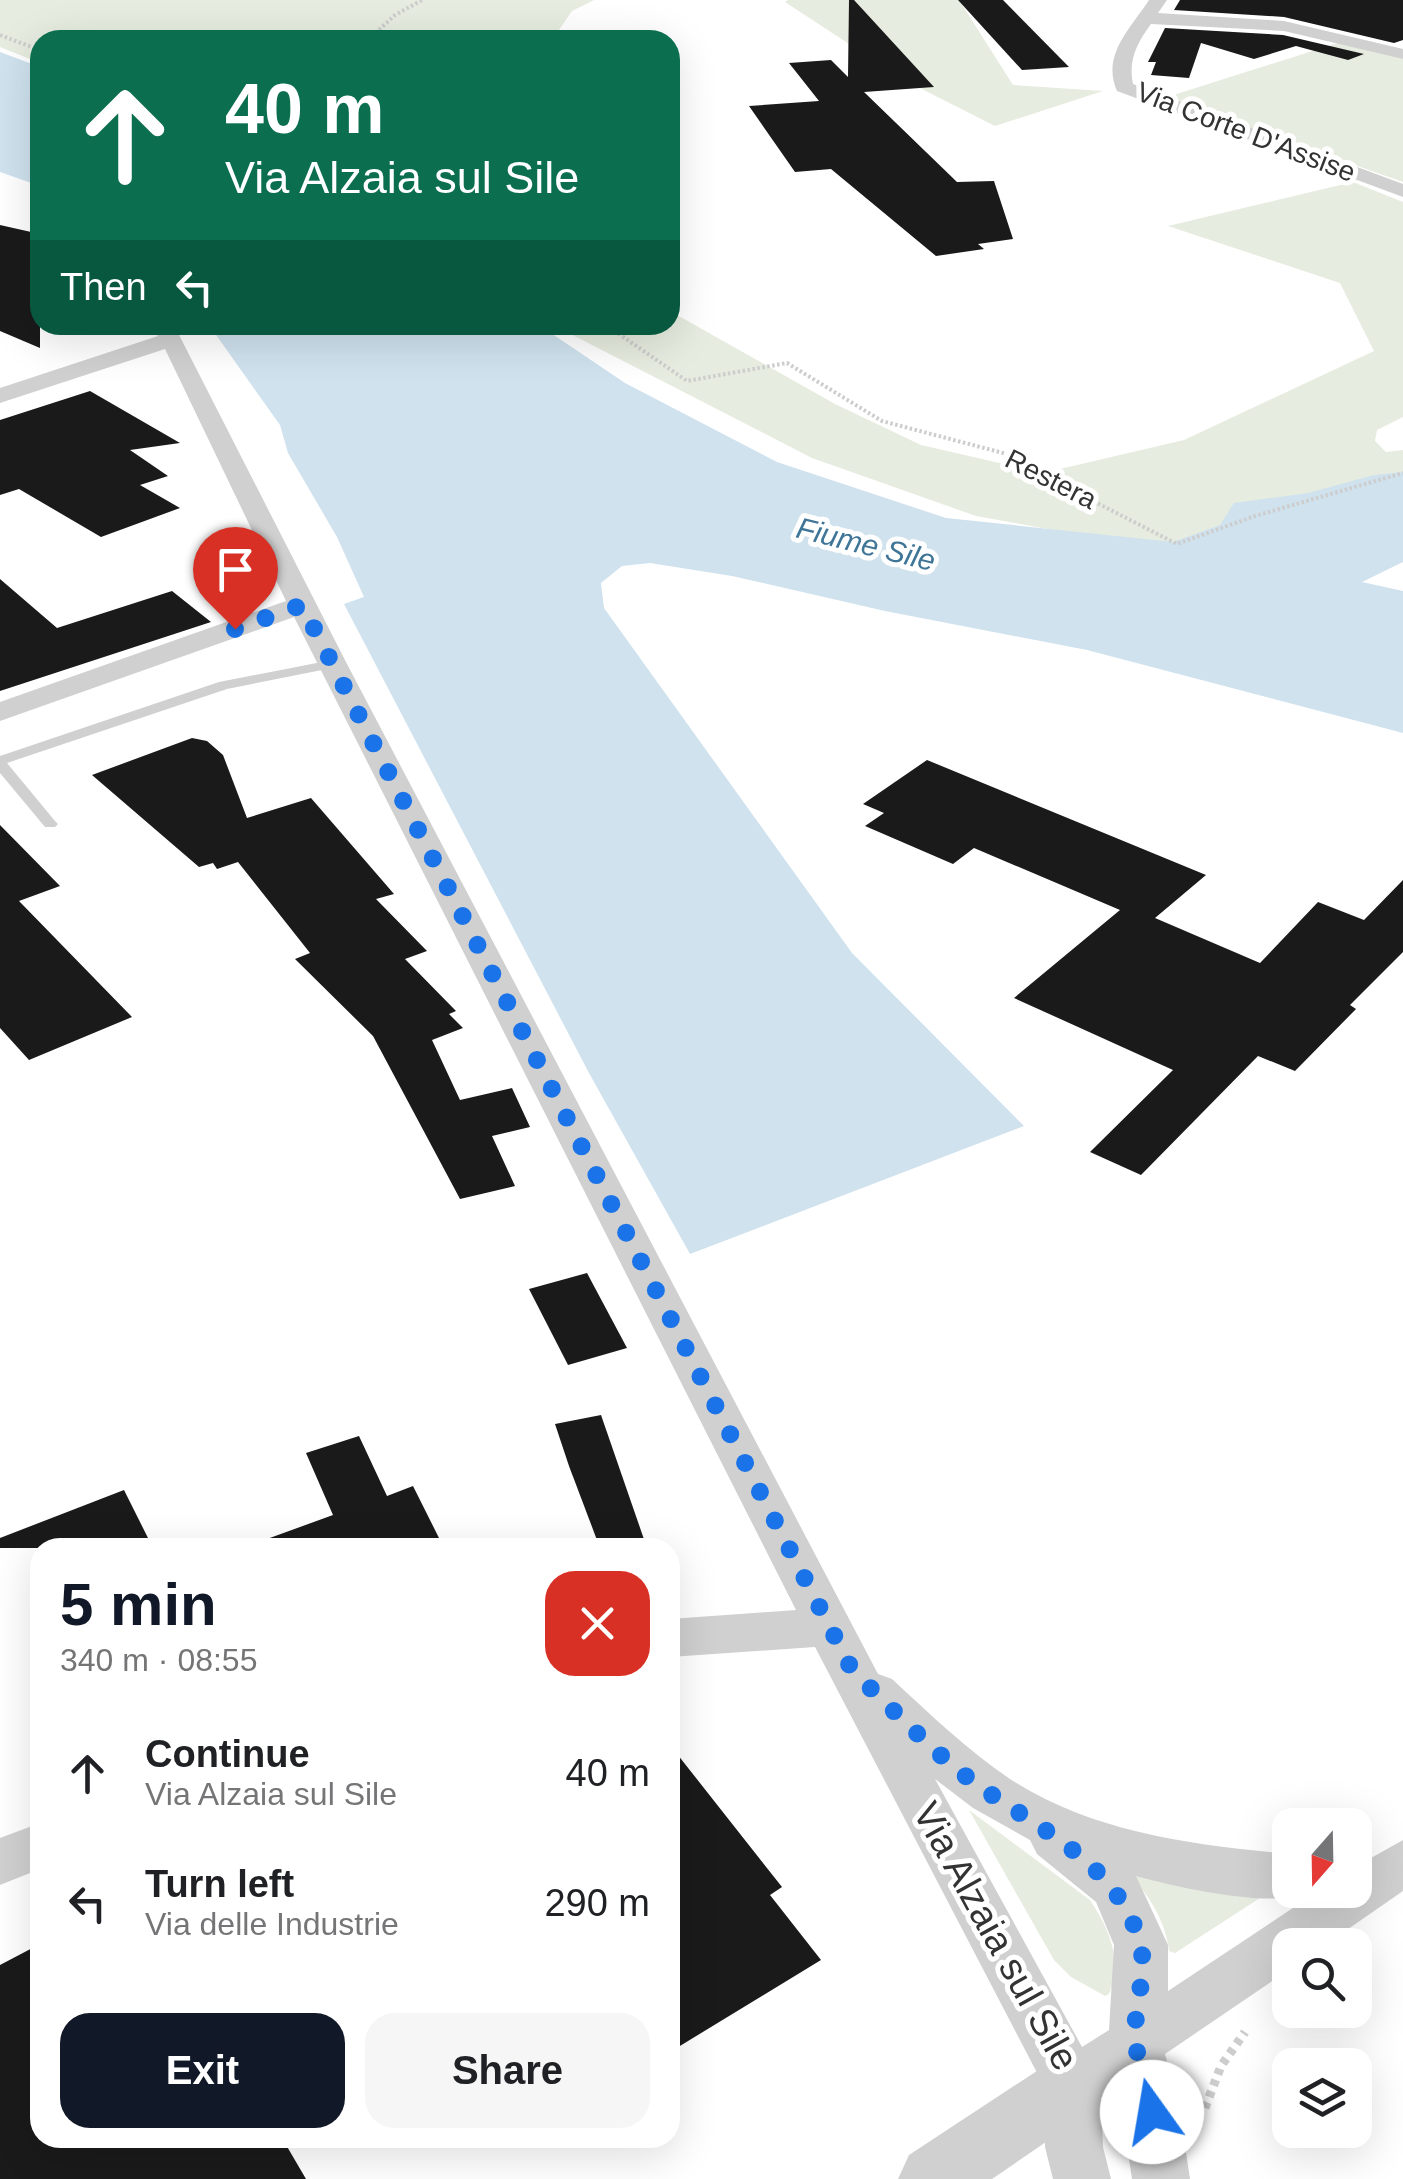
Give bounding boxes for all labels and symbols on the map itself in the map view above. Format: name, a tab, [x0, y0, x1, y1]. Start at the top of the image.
street label: Via Corte D'Assise	[1132, 76, 1360, 188]
street label: Restera	[1000, 443, 1102, 515]
water label: Fiume Sile	[793, 511, 939, 577]
pin	[193, 527, 278, 630]
street label: Via Alzaia sul Sile	[905, 1795, 1087, 2077]
north arrow	[1272, 1808, 1372, 1908]
position arrow	[1100, 2060, 1204, 2164]

